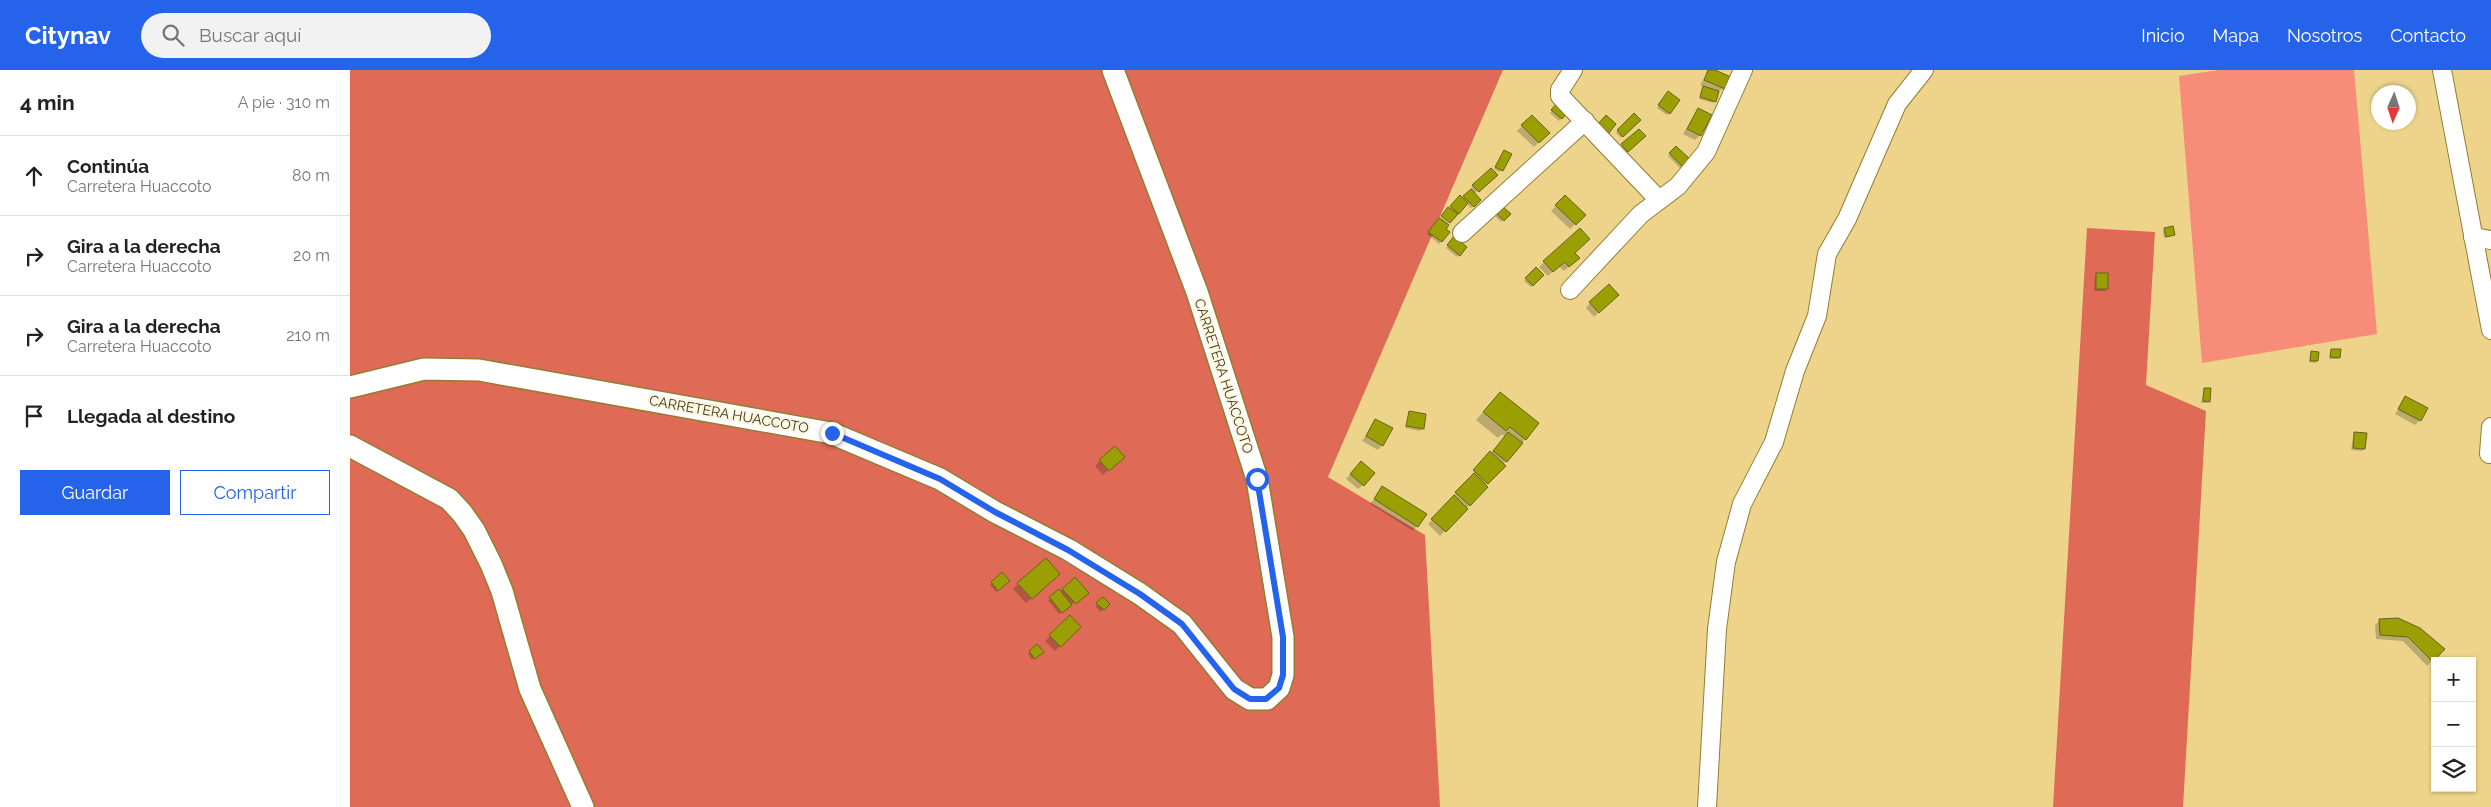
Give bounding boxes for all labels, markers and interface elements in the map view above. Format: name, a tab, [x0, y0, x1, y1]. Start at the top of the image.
search box	[141, 13, 491, 58]
text: Citynav	[25, 21, 111, 50]
icon: search	[159, 21, 187, 49]
text: Buscar aquí	[199, 24, 301, 46]
text: Inicio	[2141, 25, 2185, 46]
text: Mapa	[2213, 25, 2259, 46]
text: Nosotros	[2287, 25, 2362, 46]
text: Contacto	[2390, 25, 2466, 46]
north arrow	[2371, 85, 2416, 130]
text: 4 min	[20, 90, 75, 115]
text: A pie · 310 m	[238, 93, 330, 112]
text: Continúa	[67, 155, 149, 177]
icon: ahead	[20, 162, 48, 190]
text: 80 m	[292, 166, 330, 185]
text: Carretera Huaccoto	[67, 177, 212, 196]
text: Gira a la derecha	[67, 235, 221, 257]
icon: right	[20, 242, 48, 270]
text: 20 m	[293, 246, 330, 265]
text: Carretera Huaccoto	[67, 257, 212, 276]
street label: CARRETERA HUACCOTO	[1191, 297, 1257, 455]
text: Gira a la derecha	[67, 315, 221, 337]
icon: right	[20, 322, 48, 350]
text: 210 m	[286, 326, 330, 345]
text: Carretera Huaccoto	[67, 337, 212, 356]
street label: CARRETERA HUACCOTO	[648, 392, 810, 436]
icon: arrive	[20, 402, 48, 430]
text: Llegada al destino	[67, 405, 235, 427]
route end	[821, 422, 844, 445]
route start	[1246, 468, 1269, 491]
button: Guardar	[20, 470, 170, 515]
button: Compartir	[180, 470, 330, 515]
map controls	[2431, 657, 2476, 792]
button: +	[2431, 657, 2476, 702]
button: −	[2431, 702, 2476, 747]
button: layers	[2431, 747, 2476, 792]

